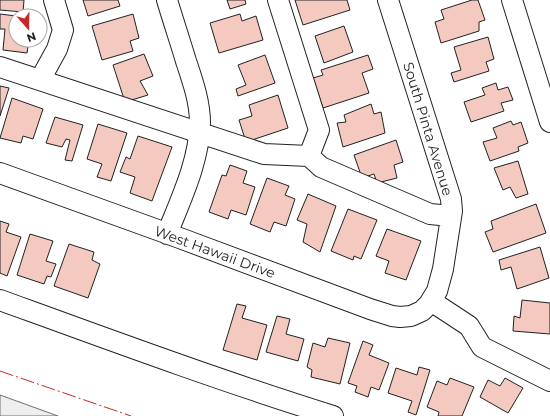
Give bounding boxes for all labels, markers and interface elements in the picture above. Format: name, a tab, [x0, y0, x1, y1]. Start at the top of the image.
north arrow	[8, 8, 48, 48]
text: N	[25, 29, 38, 45]
street label: South Pinta Avenue	[399, 60, 457, 198]
street label: West Hawaii Drive	[152, 222, 278, 282]

